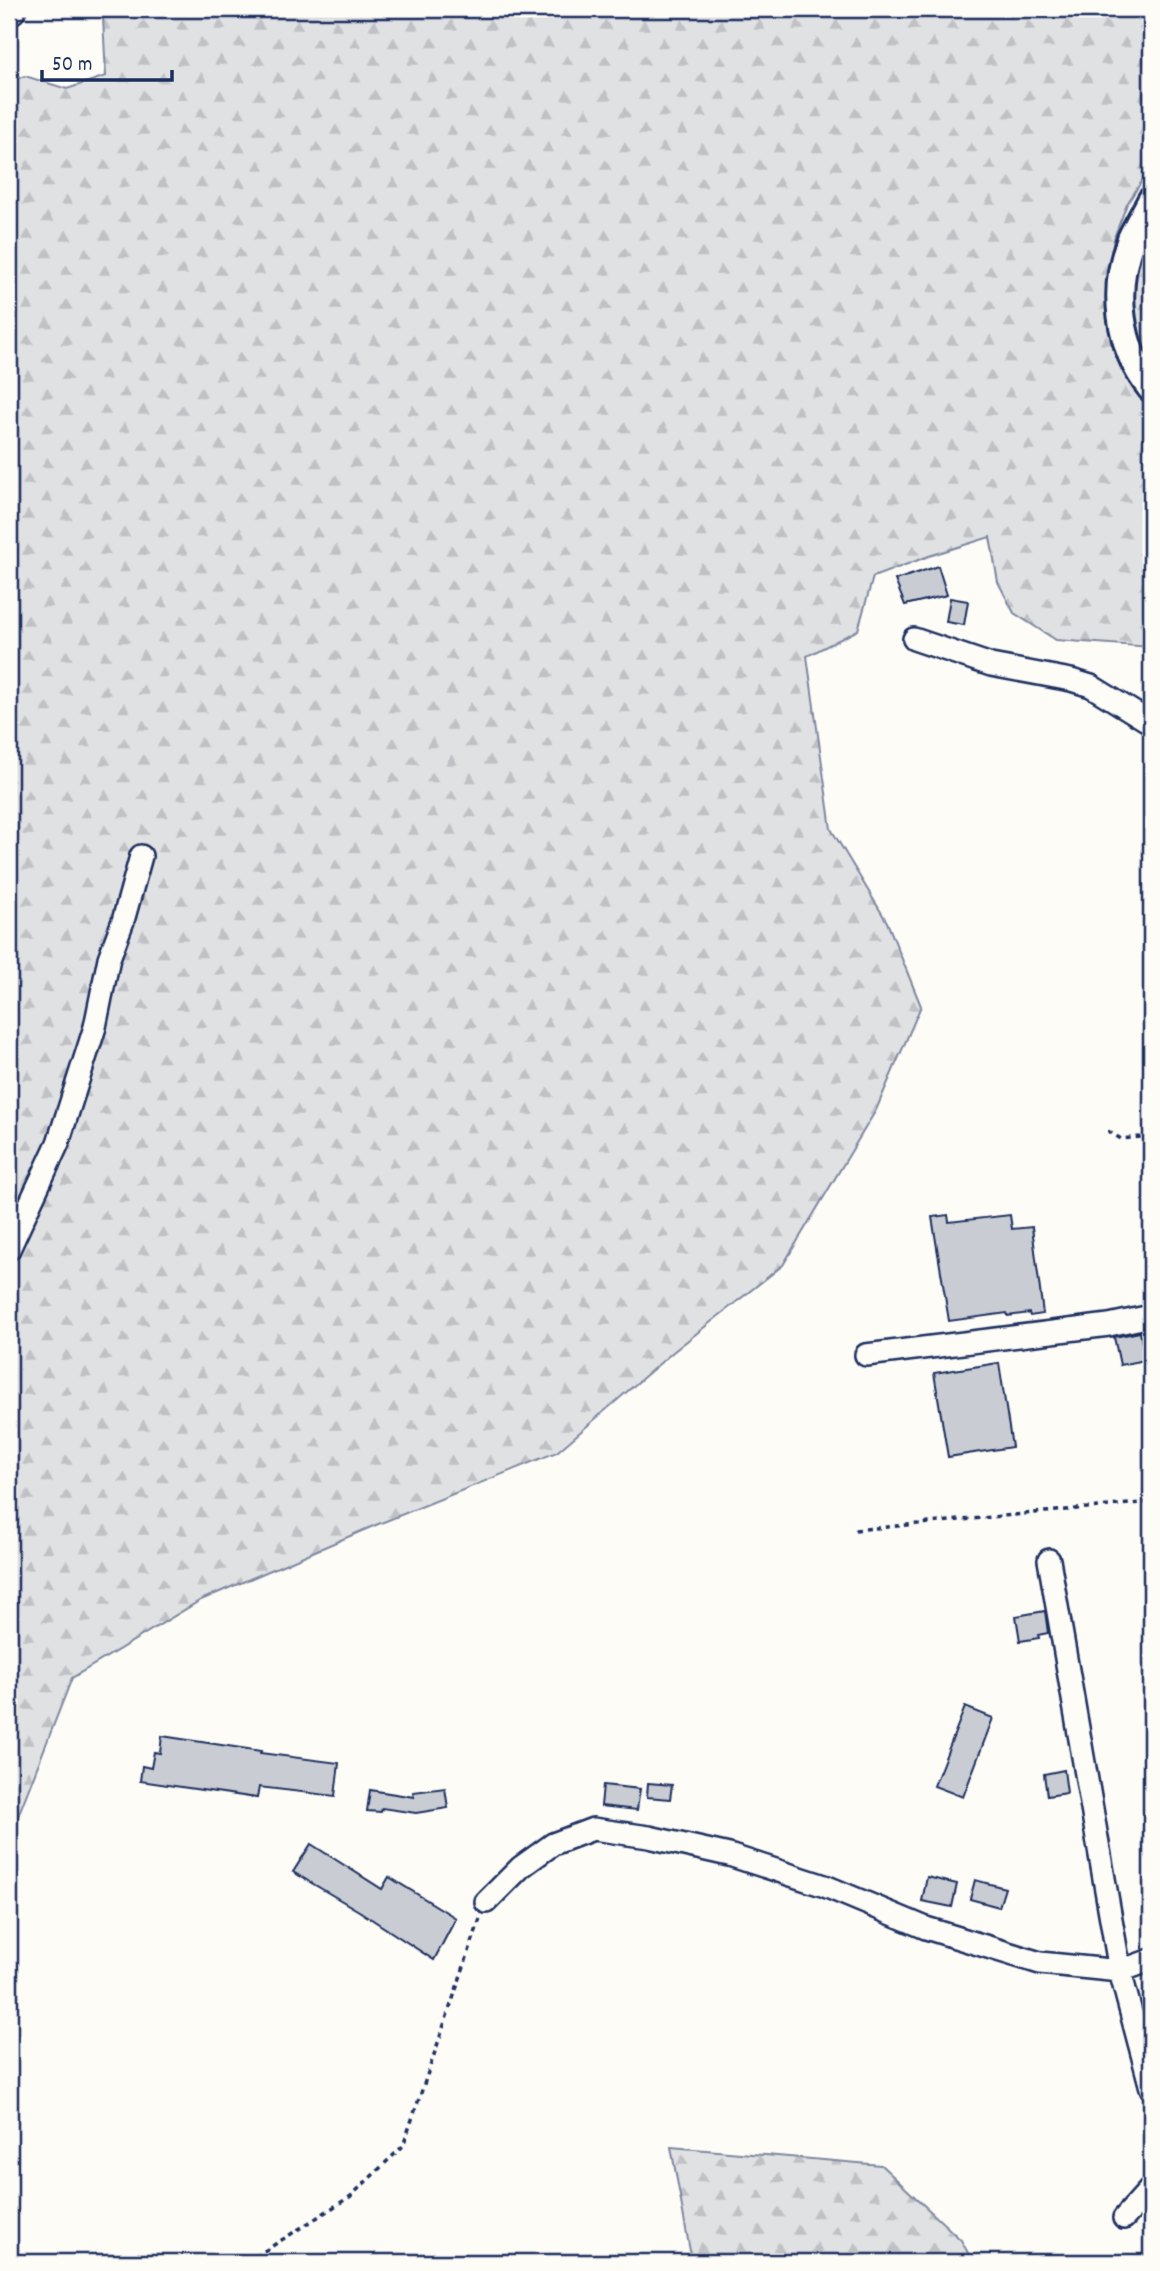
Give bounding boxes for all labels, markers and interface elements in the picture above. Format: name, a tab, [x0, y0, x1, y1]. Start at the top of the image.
scale bar	[42, 38, 172, 82]
text: 50 m	[52, 51, 92, 81]

